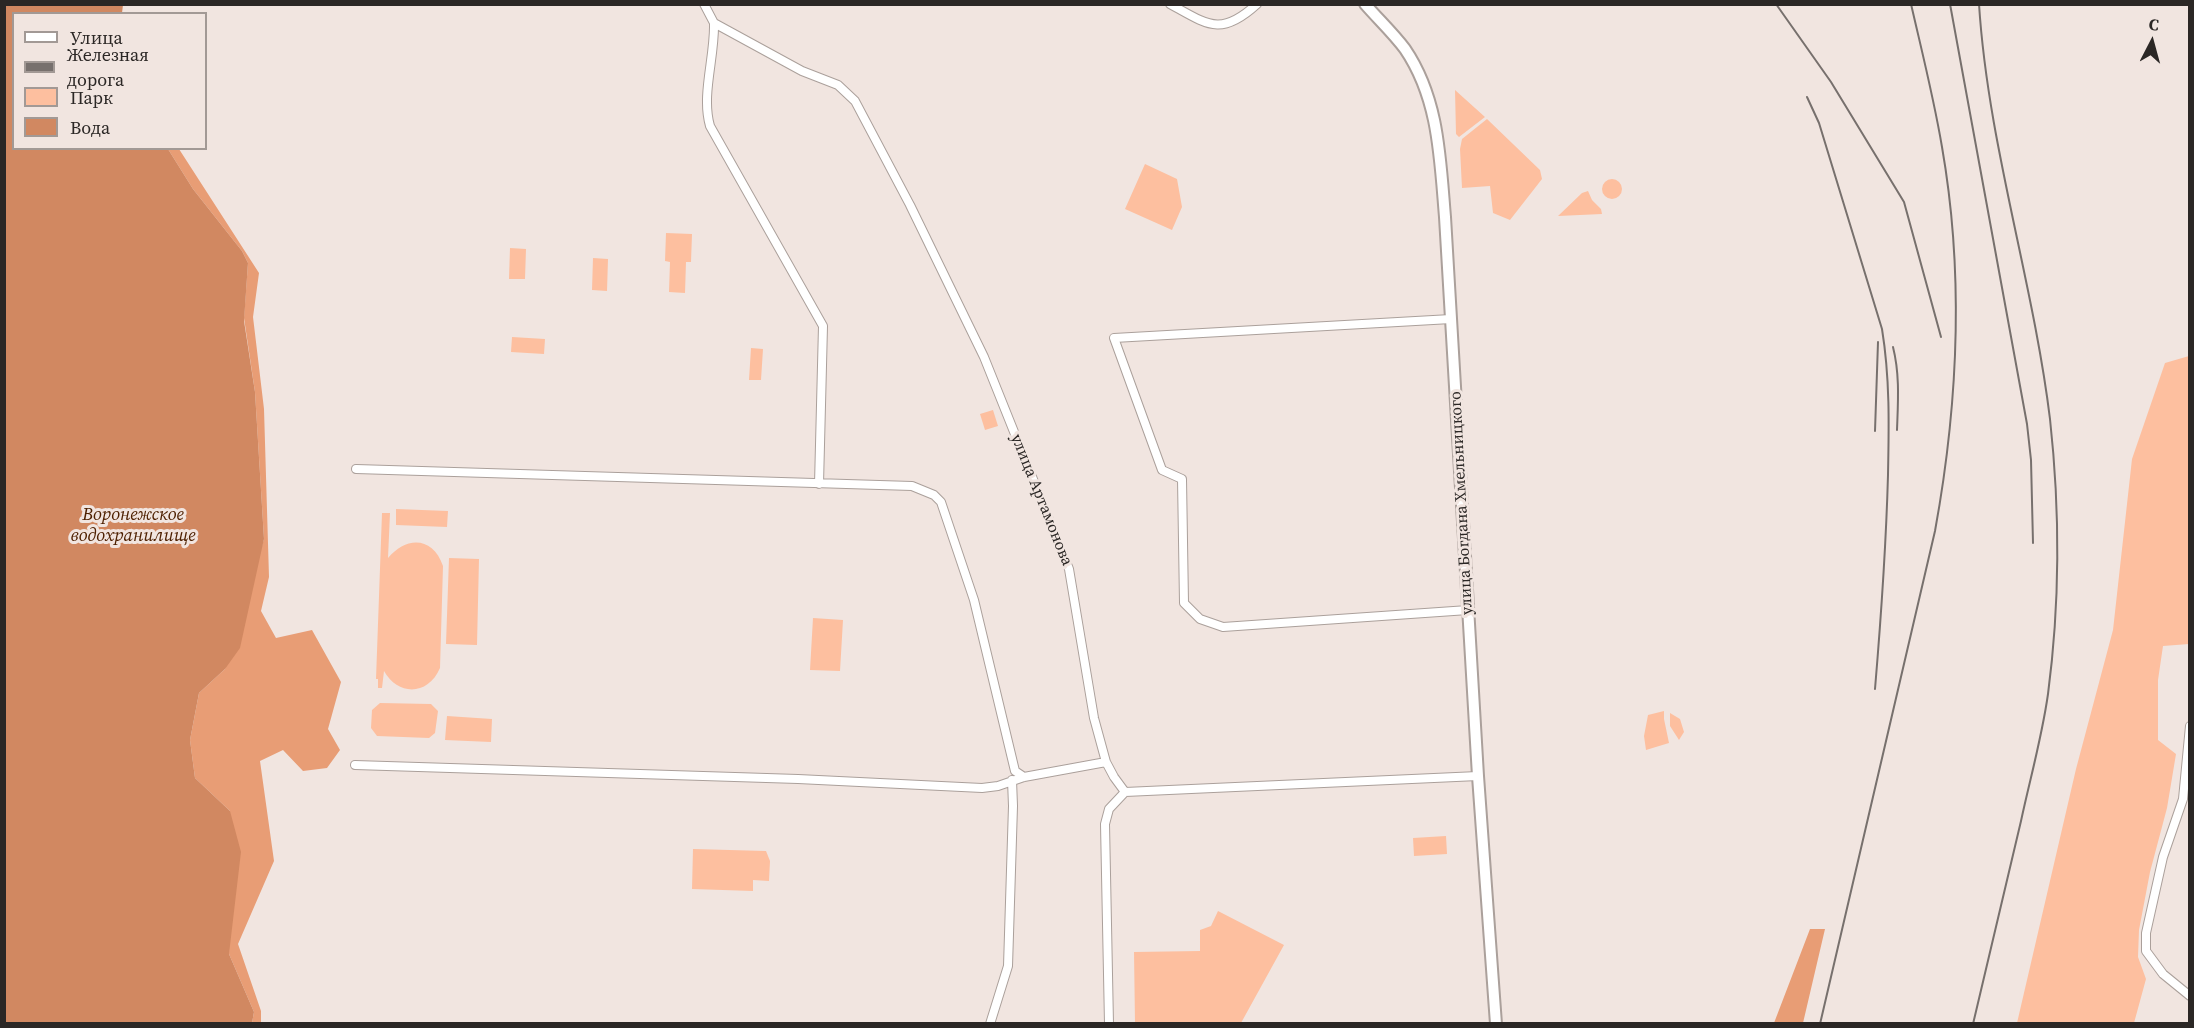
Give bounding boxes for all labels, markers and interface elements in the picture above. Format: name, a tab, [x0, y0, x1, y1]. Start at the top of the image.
legend	[12, 12, 207, 150]
north arrow	[2122, 12, 2182, 72]
text: С	[2148, 13, 2160, 36]
text: Улица	[70, 25, 123, 50]
text: Железная дорога	[67, 42, 149, 92]
text: Парк	[70, 85, 113, 110]
text: Вода	[70, 115, 110, 140]
street label: улица Богдана Хмельницкого	[1447, 391, 1477, 615]
street label: улица Артамонова	[1006, 431, 1076, 569]
water label: Воронежское водохранилище	[70, 504, 196, 546]

